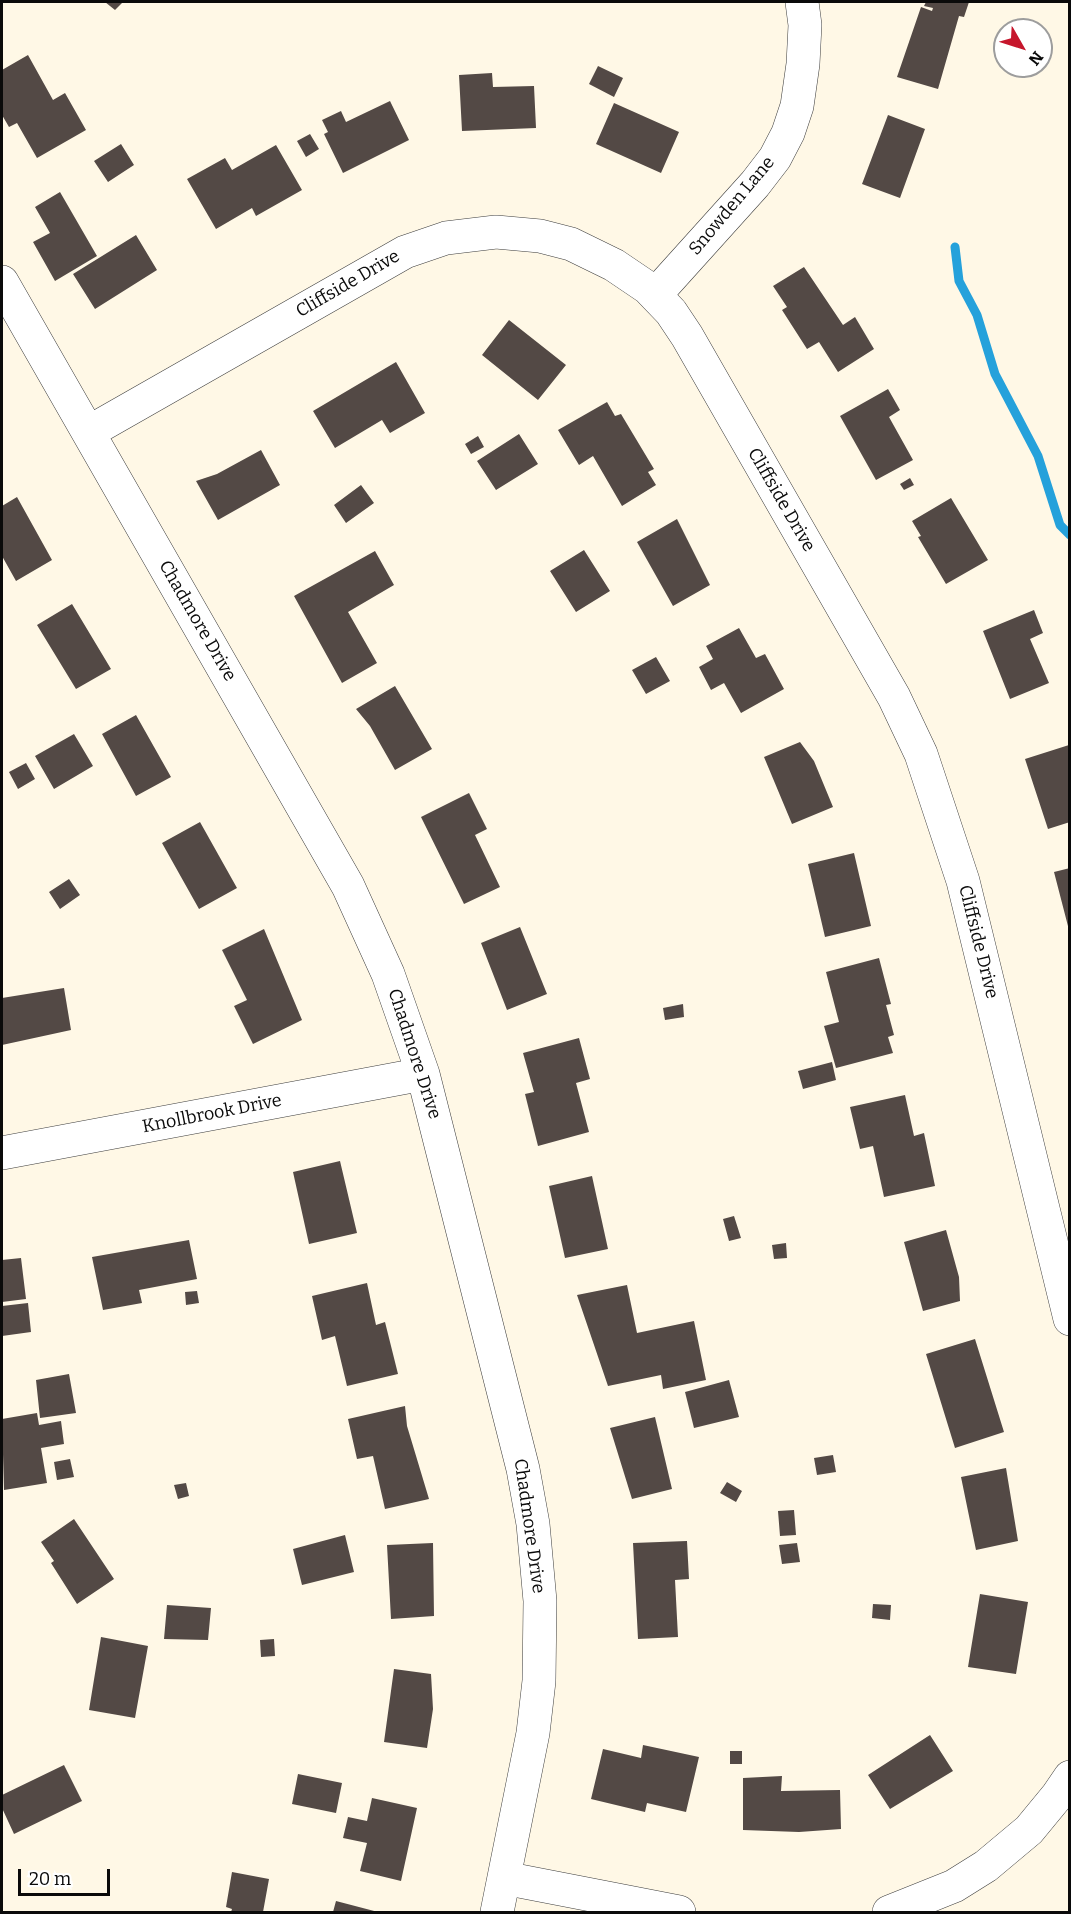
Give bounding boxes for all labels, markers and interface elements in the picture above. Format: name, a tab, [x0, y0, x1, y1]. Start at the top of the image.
north arrow	[993, 18, 1053, 78]
text: N	[1025, 48, 1047, 69]
street label: Snowden Lane	[685, 152, 779, 260]
street label: Cliffside Drive	[292, 246, 404, 322]
street label: Cliffside Drive	[743, 444, 819, 556]
street label: Chadmore Drive	[154, 557, 240, 685]
street label: Cliffside Drive	[953, 883, 1003, 1001]
street label: Chadmore Drive	[383, 986, 445, 1122]
street label: Knollbrook Drive	[141, 1090, 283, 1138]
street label: Chadmore Drive	[509, 1457, 549, 1595]
scale bar	[21, 1857, 112, 1895]
text: 20 m	[29, 1868, 71, 1890]

